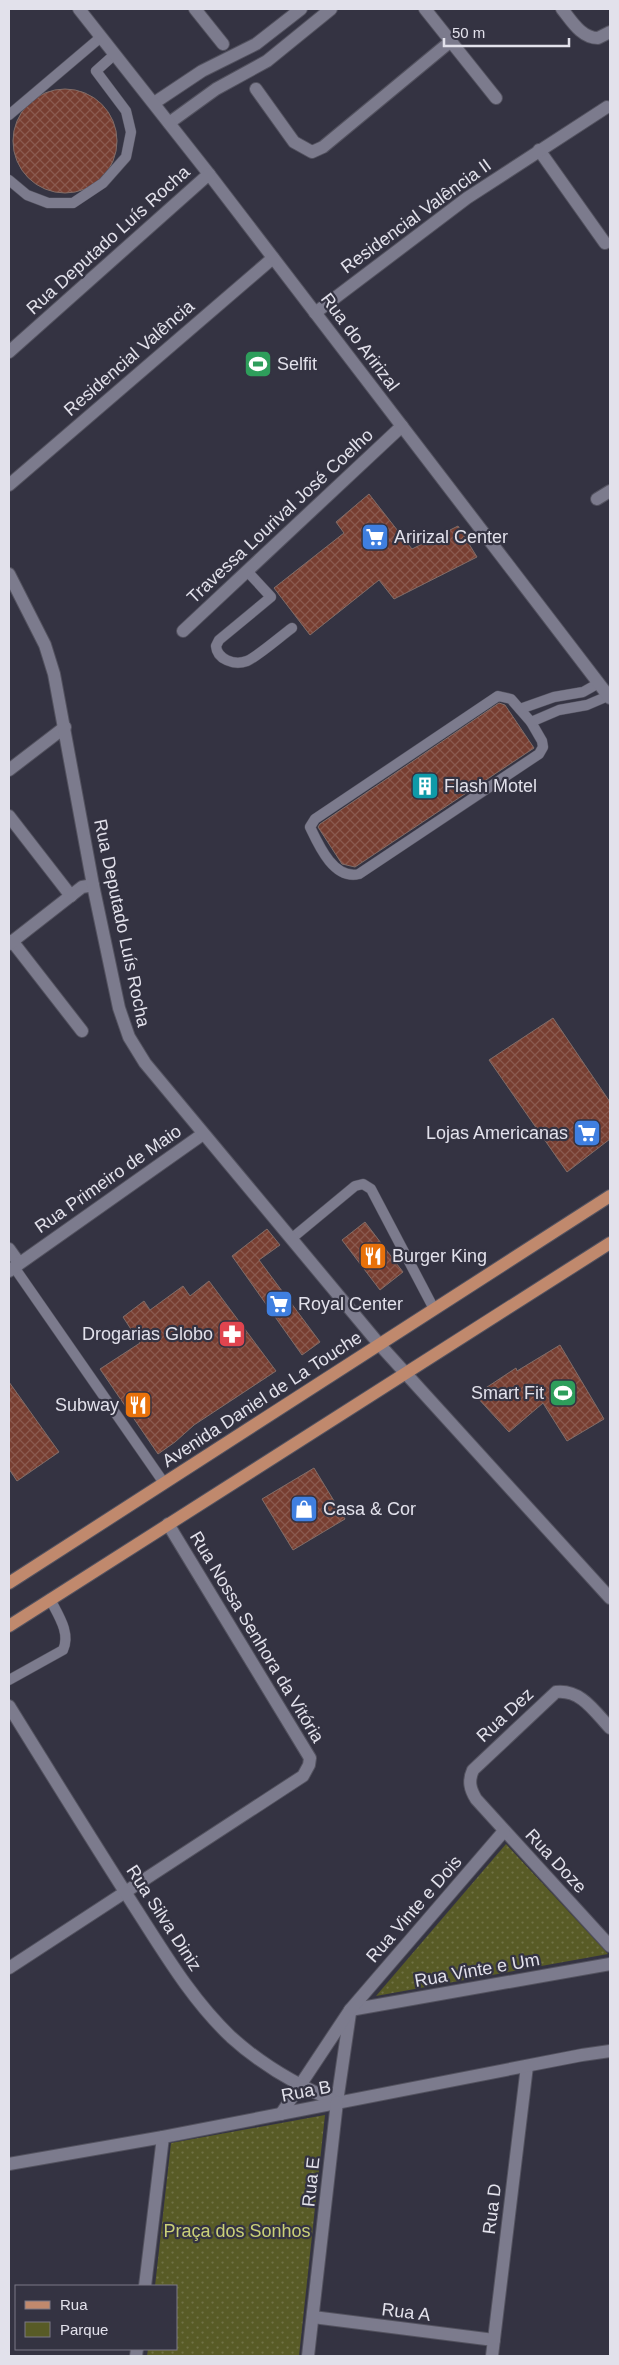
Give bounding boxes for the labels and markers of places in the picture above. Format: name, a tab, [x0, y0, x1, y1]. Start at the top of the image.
sports icon: Selfit	[243, 349, 273, 379]
place label: Selfit	[277, 354, 317, 374]
supermarket icon: Aririzal Center	[360, 522, 390, 552]
place label: Aririzal Center	[394, 527, 508, 547]
building icon: Flash Motel	[410, 771, 440, 801]
place label: Flash Motel	[444, 776, 537, 796]
supermarket icon: Lojas Americanas	[572, 1118, 602, 1148]
place label: Lojas Americanas	[426, 1123, 568, 1143]
restaurant icon: Burger King	[358, 1241, 388, 1271]
place label: Burger King	[392, 1246, 487, 1266]
supermarket icon: Royal Center	[264, 1289, 294, 1319]
place label: Royal Center	[298, 1294, 403, 1314]
pharmacy icon: Drogarias Globo	[217, 1319, 247, 1349]
place label: Drogarias Globo	[82, 1324, 213, 1344]
sports icon: Smart Fit	[548, 1378, 578, 1408]
place label: Smart Fit	[471, 1383, 544, 1403]
restaurant icon: Subway	[123, 1390, 153, 1420]
place label: Subway	[55, 1395, 119, 1415]
shop icon: Casa & Cor	[289, 1494, 319, 1524]
place label: Casa & Cor	[323, 1499, 416, 1519]

